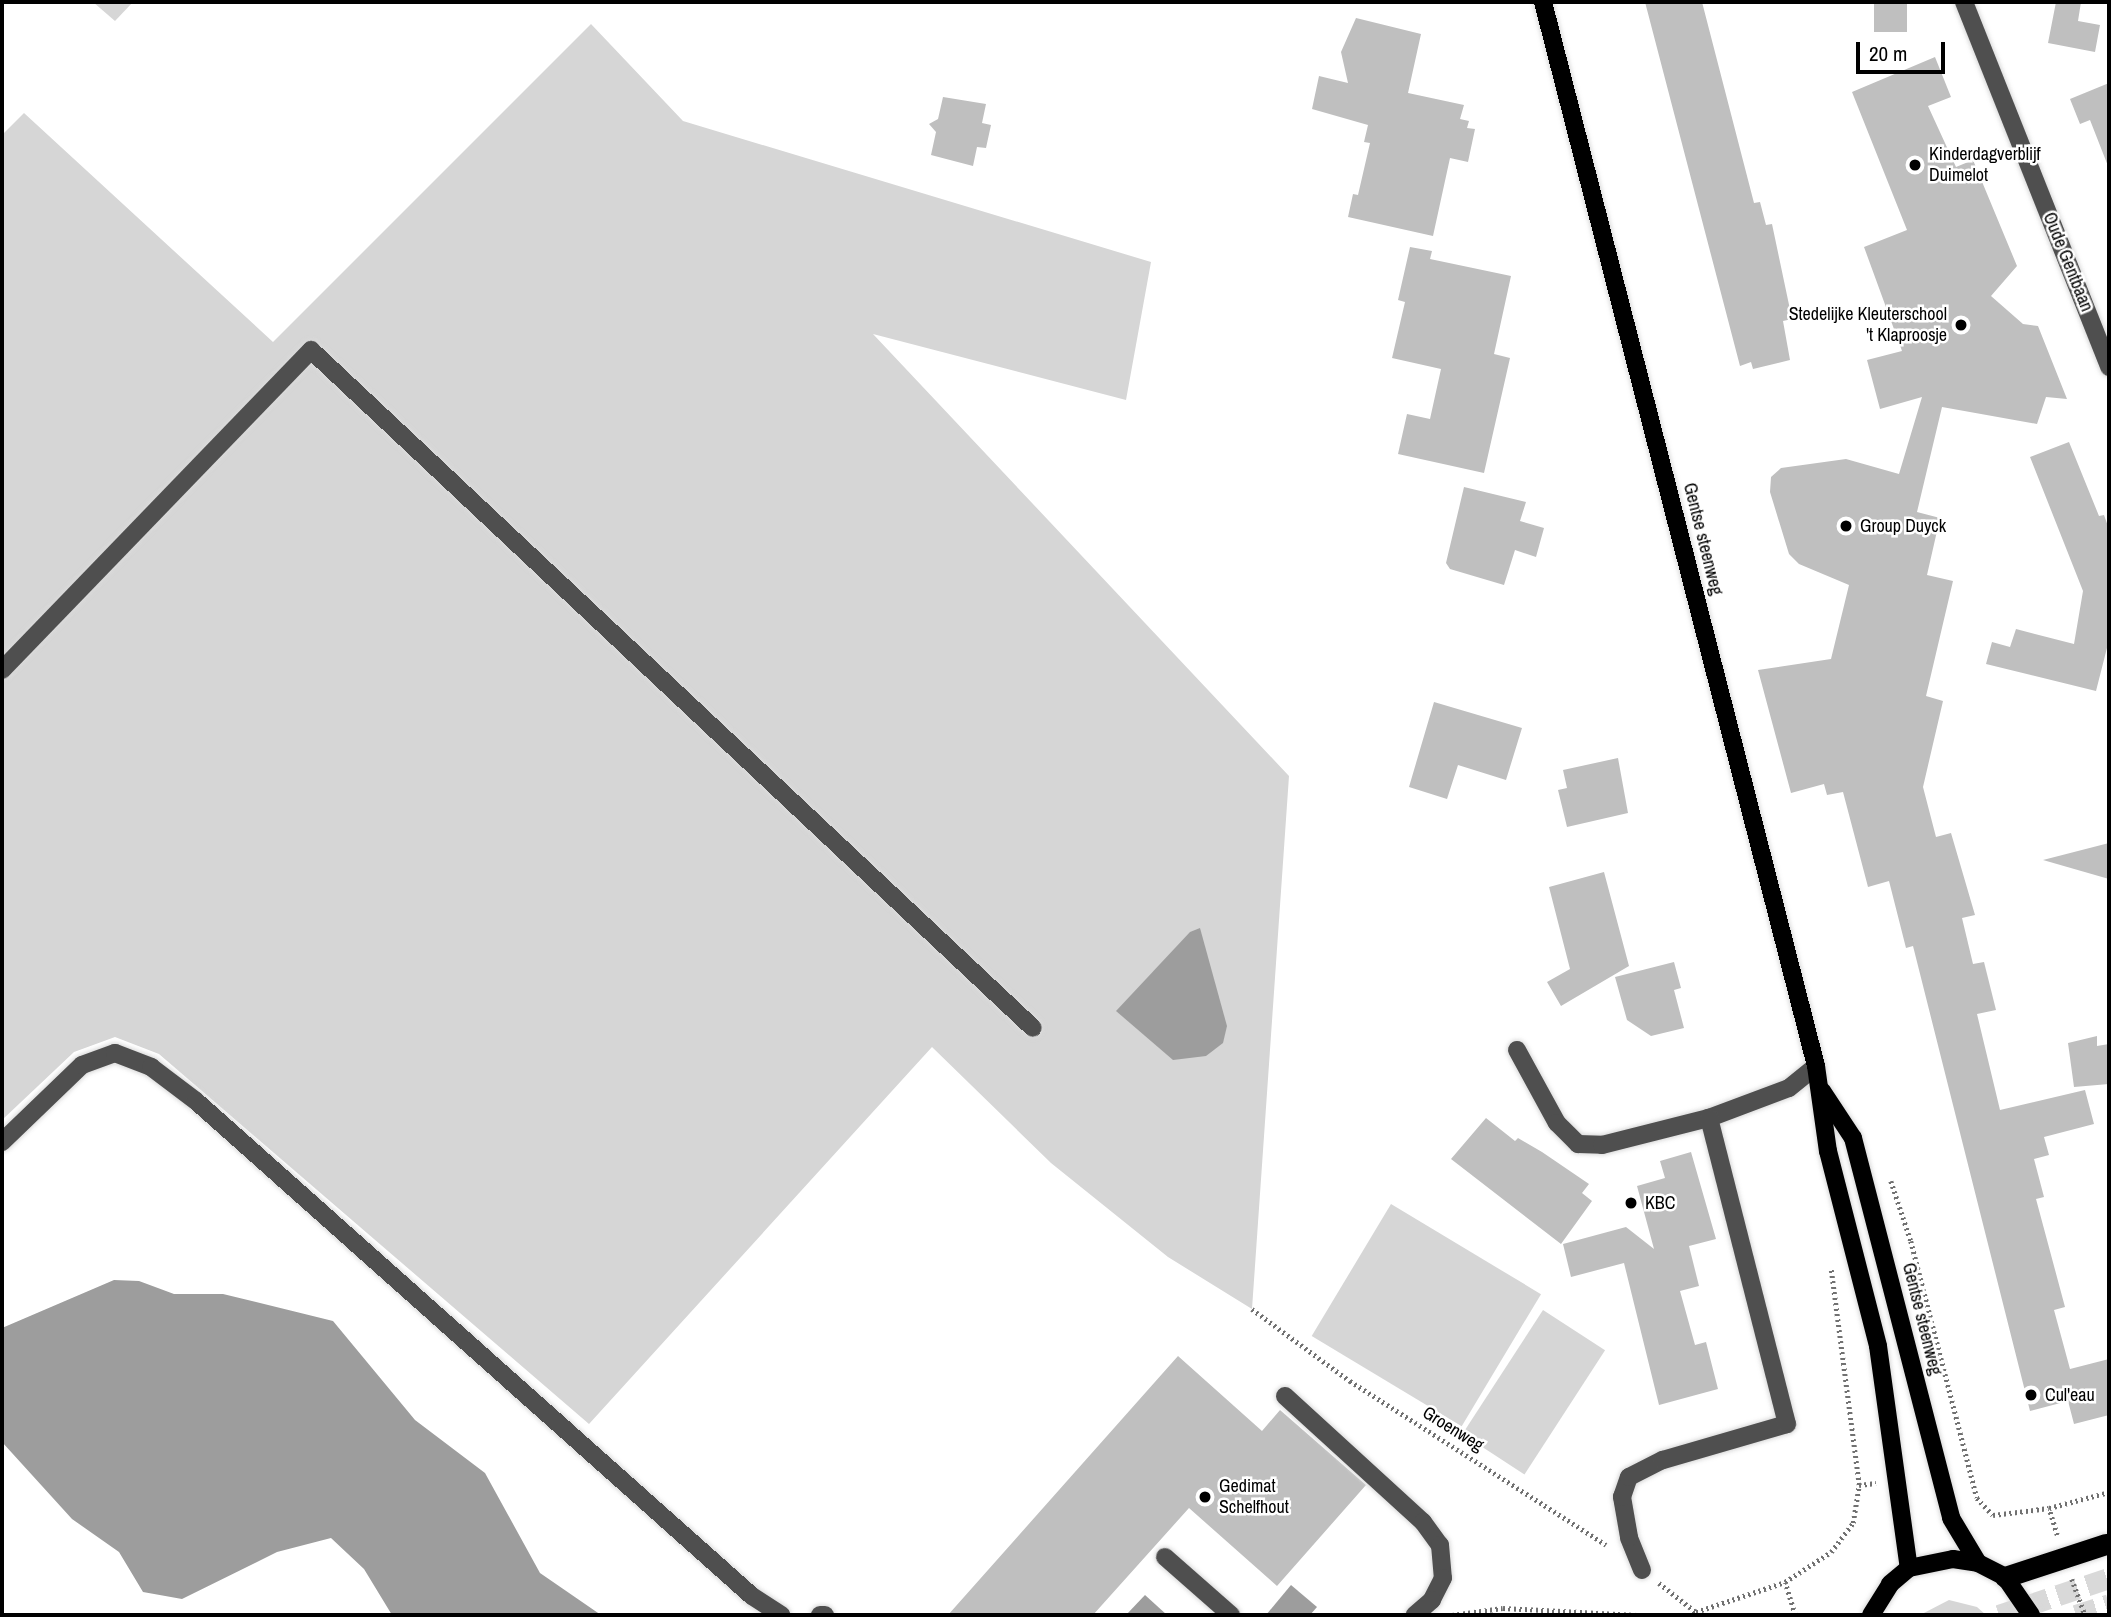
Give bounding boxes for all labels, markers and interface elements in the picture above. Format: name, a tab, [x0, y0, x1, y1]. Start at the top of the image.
scale bar	[1859, 28, 1948, 72]
text: 20 m	[1869, 39, 1907, 68]
place label: Kinderdagverblijf Duimelot	[1929, 144, 2041, 186]
marker: Kinderdagverblijf Duimelot	[1907, 157, 1923, 173]
street label: Oude Gentbaan	[2038, 209, 2098, 315]
place label: Stedelijke Kleuterschool 't Klaproosje	[1789, 304, 1947, 346]
marker: Stedelijke Kleuterschool 't Klaproosje	[1953, 317, 1969, 333]
street label: Gentse steenweg	[1679, 481, 1727, 597]
place label: Group Duyck	[1860, 515, 1946, 537]
marker: Group Duyck	[1838, 518, 1854, 534]
place label: KBC	[1645, 1192, 1675, 1214]
marker: KBC	[1623, 1195, 1639, 1211]
street label: Gentse steenweg	[1898, 1261, 1946, 1377]
place label: Cul'eau	[2045, 1384, 2095, 1406]
marker: Cul'eau	[2023, 1387, 2039, 1403]
street label: Groenweg	[1418, 1402, 1488, 1456]
place label: Gedimat Schelfhout	[1219, 1476, 1289, 1518]
marker: Gedimat Schelfhout	[1197, 1489, 1213, 1505]

